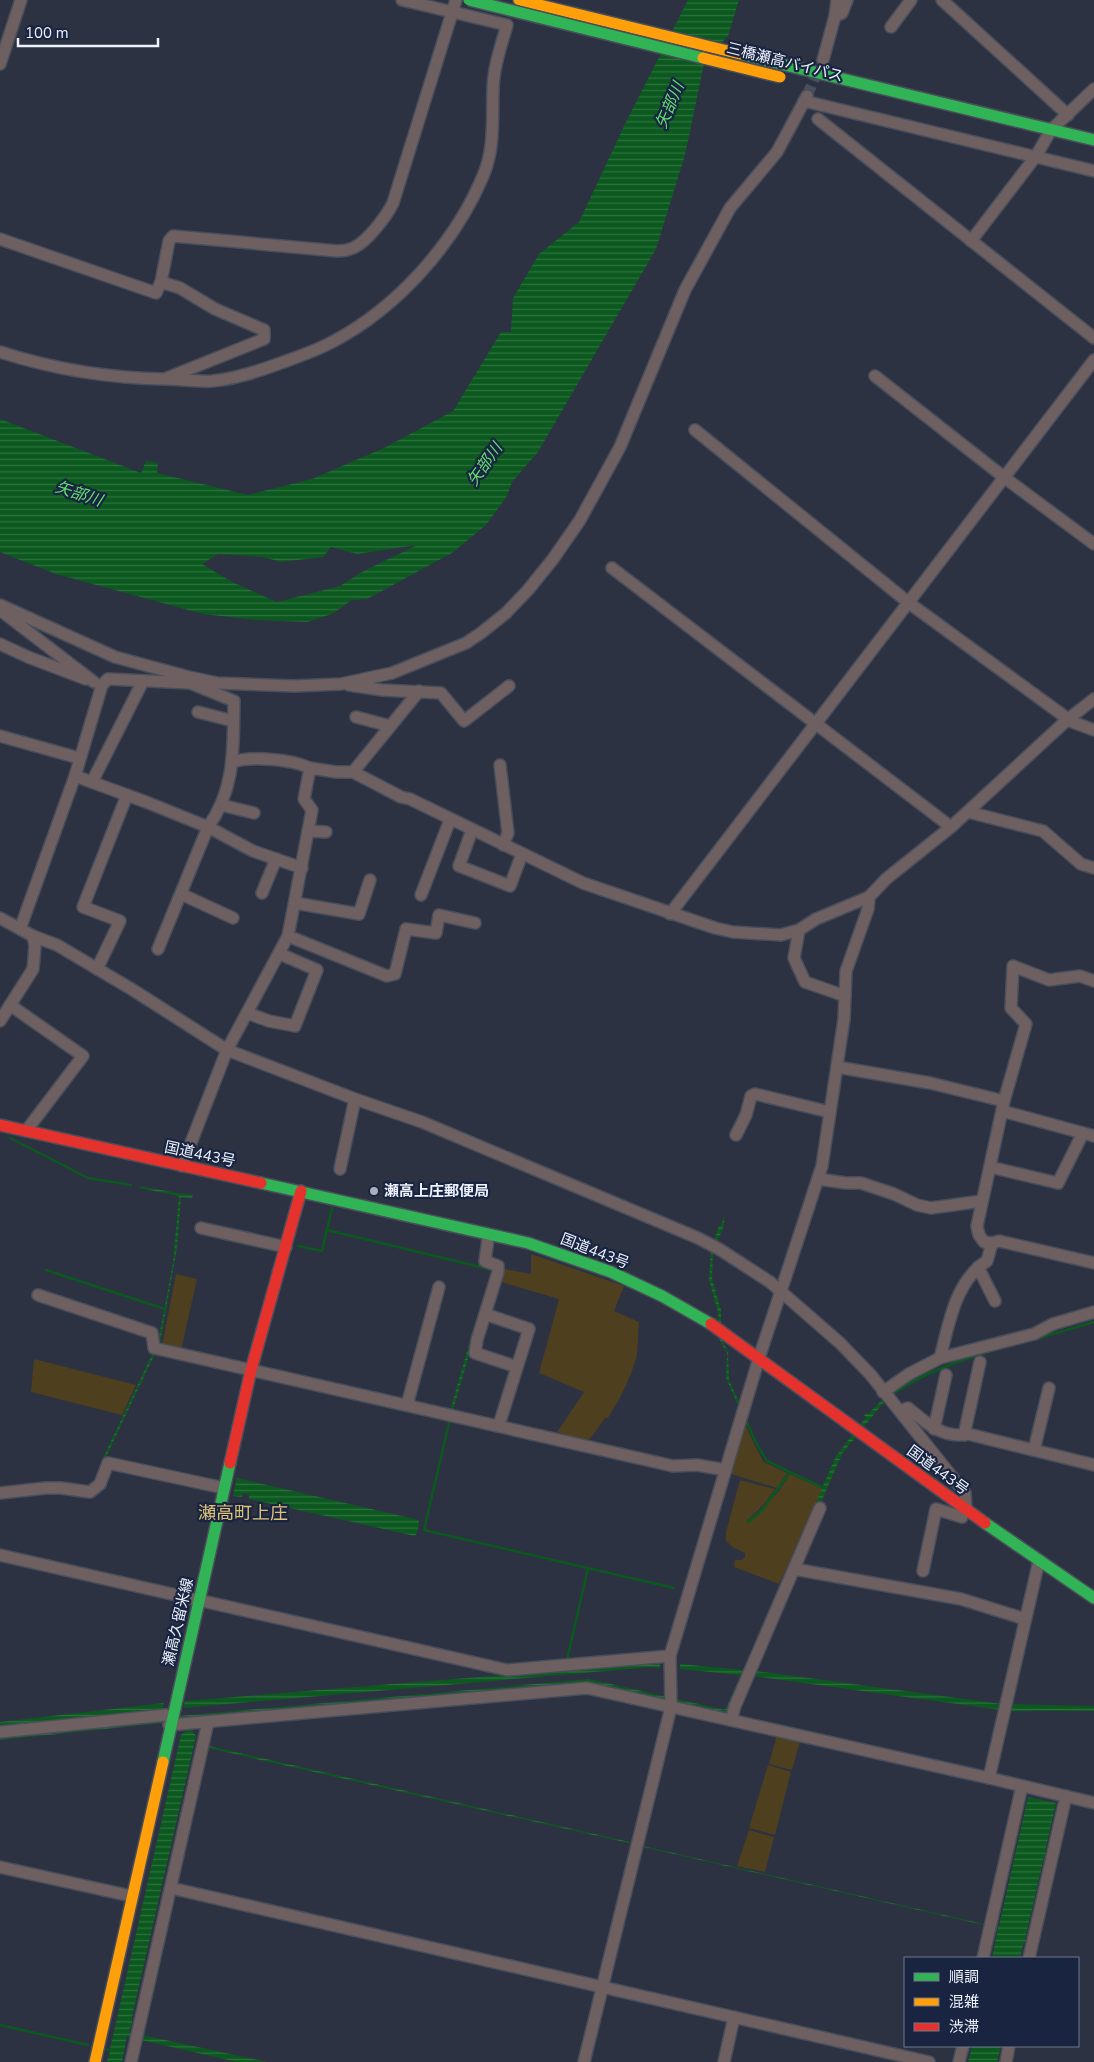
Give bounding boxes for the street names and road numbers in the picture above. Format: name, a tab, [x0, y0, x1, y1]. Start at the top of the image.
street label: 三橋瀬高バイパス	[725, 38, 845, 86]
street label: 国道443号	[163, 1137, 237, 1171]
street label: 国道443号	[558, 1229, 632, 1273]
street label: 国道443号	[903, 1441, 973, 1499]
street label: 瀬高久留米線	[158, 1576, 198, 1668]

